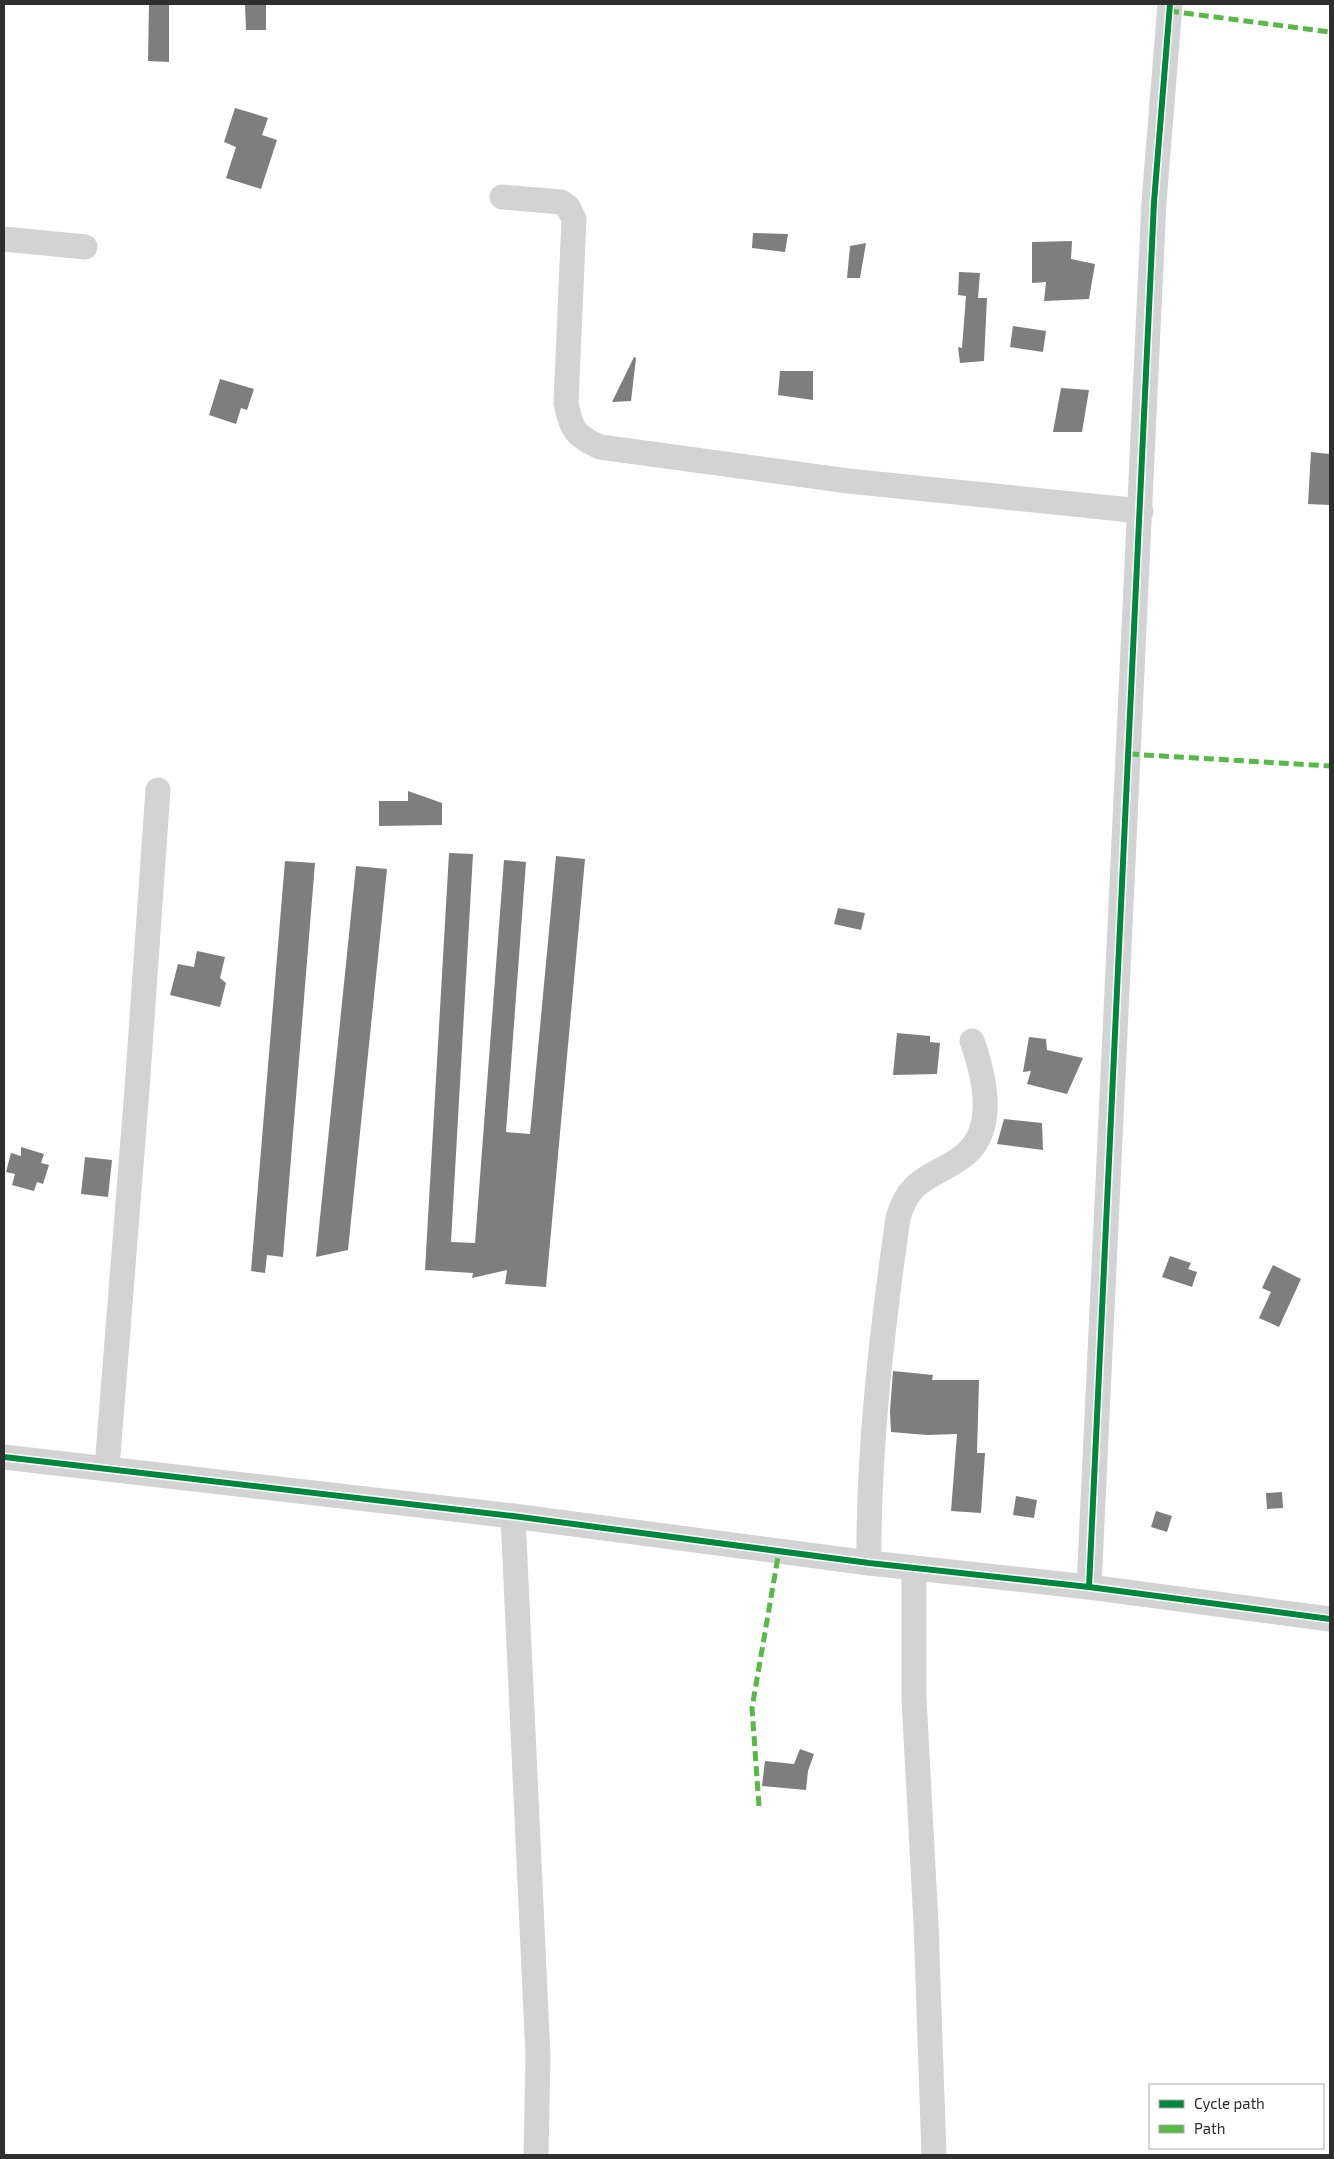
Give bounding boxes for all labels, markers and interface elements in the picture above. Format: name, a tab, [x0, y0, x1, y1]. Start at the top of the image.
legend	[1149, 2084, 1324, 2149]
text: Cycle path	[1194, 2094, 1265, 2112]
text: Path	[1194, 2119, 1225, 2137]

